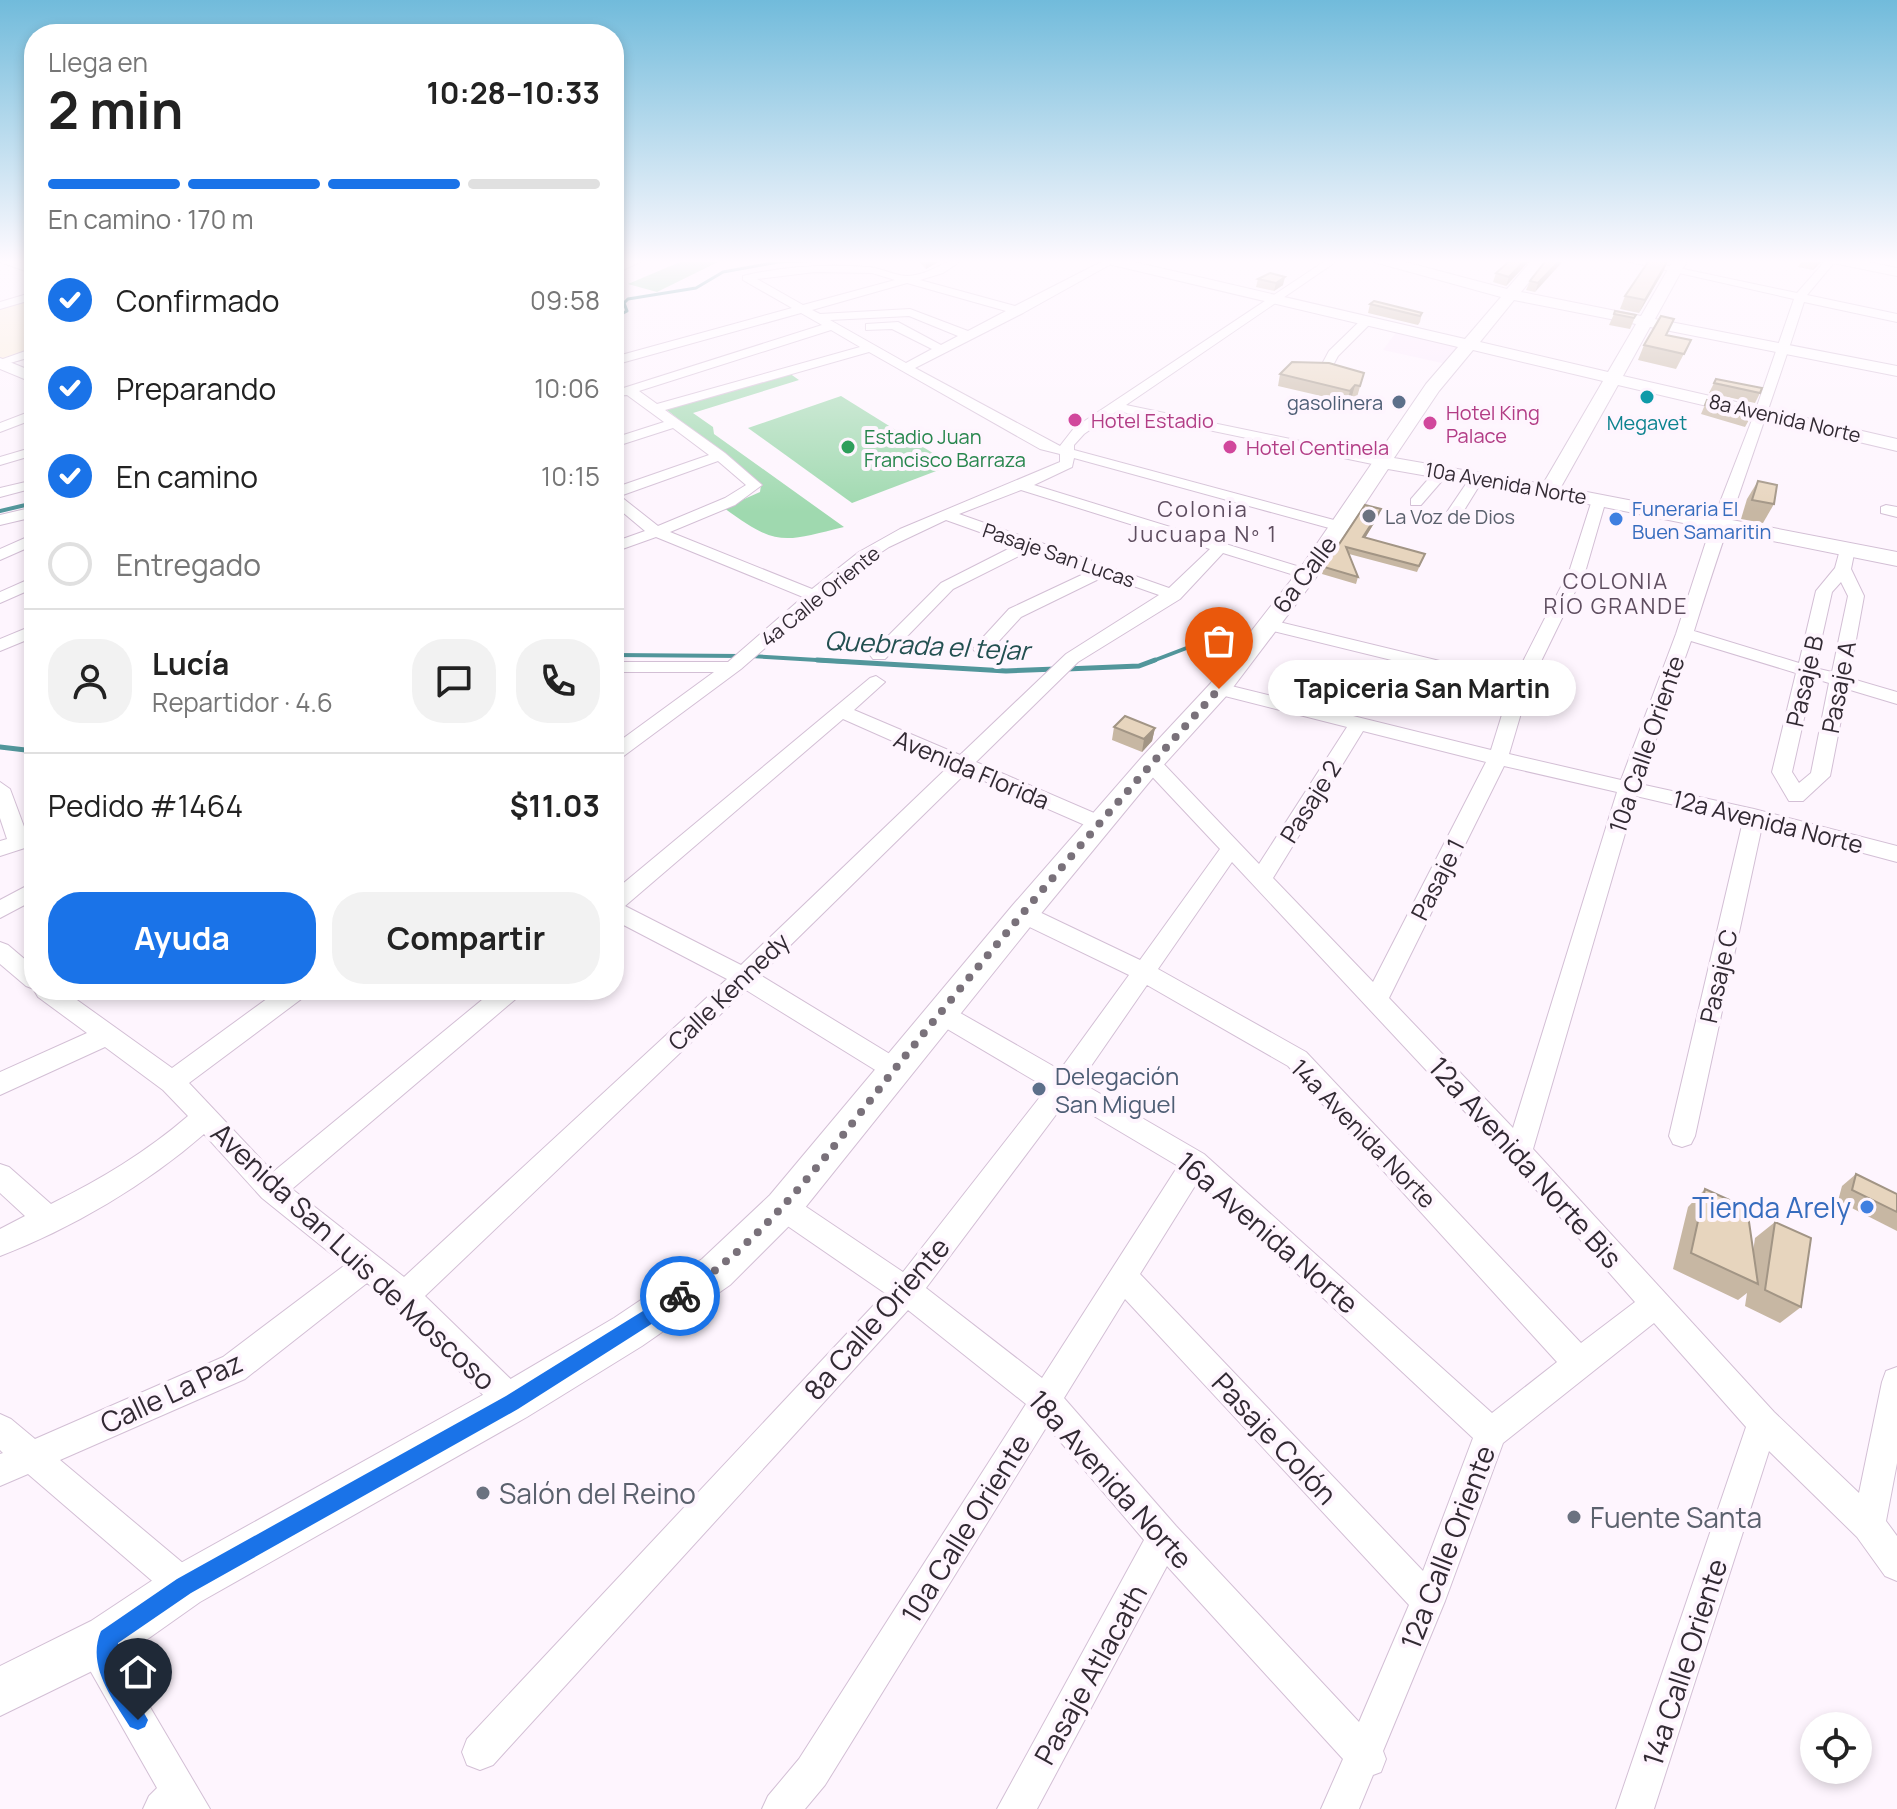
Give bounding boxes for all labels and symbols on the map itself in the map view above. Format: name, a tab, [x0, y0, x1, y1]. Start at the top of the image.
street label: 8a Avenida Norte	[1706, 387, 1864, 449]
marker: Megavet	[1638, 388, 1656, 406]
place label: gasolinera	[1287, 389, 1383, 416]
marker: gasolinera	[1390, 393, 1408, 411]
place label: Hotel King Palace	[1446, 399, 1540, 449]
place label: Hotel Estadio	[1091, 407, 1214, 434]
place label: Megavet	[1607, 409, 1687, 436]
marker: Hotel Estadio	[1066, 411, 1084, 429]
marker: Hotel King Palace	[1421, 414, 1439, 432]
place label: Estadio Juan Francisco Barraza	[864, 423, 1026, 473]
place label: Hotel Centinela	[1246, 434, 1389, 461]
marker: Estadio Juan Francisco Barraza	[839, 438, 857, 456]
marker: Hotel Centinela	[1221, 438, 1239, 456]
street label: 10a Avenida Norte	[1423, 455, 1589, 511]
district label: Colonia Jucuapa Nº 1	[1128, 494, 1278, 549]
place label: Funeraria El Buen Samaritin	[1632, 495, 1771, 545]
place label: La Voz de Dios	[1385, 503, 1515, 530]
marker: La Voz de Dios	[1360, 507, 1378, 525]
marker: Funeraria El Buen Samaritin	[1607, 510, 1625, 528]
street label: Pasaje San Lucas	[979, 516, 1139, 594]
street label: 6a Calle	[1264, 529, 1344, 619]
street label: 4a Calle Oriente	[755, 539, 885, 653]
district label: COLONIA RÍO GRANDE	[1543, 566, 1689, 621]
pin	[1185, 607, 1253, 689]
water label: Quebrada el tejar	[824, 622, 1034, 669]
street label: Pasaje B	[1777, 632, 1831, 730]
street label: Pasaje A	[1813, 638, 1863, 736]
street label: 10a Calle Oriente	[1600, 651, 1692, 837]
callout: Tapiceria San Martin	[1267, 661, 1575, 717]
street label: Avenida Florida	[889, 721, 1055, 817]
street label: Pasaje 2	[1272, 753, 1348, 849]
street label: 12a Avenida Norte	[1669, 781, 1867, 861]
street label: Pasaje 1	[1402, 833, 1472, 925]
street label: Calle Kennedy	[660, 924, 796, 1057]
street label: Pasaje C	[1691, 926, 1745, 1026]
street label: 12a Avenida Norte Bis	[1421, 1048, 1631, 1276]
street label: 14a Avenida Norte	[1284, 1051, 1444, 1215]
place label: Delegación San Miguel	[1055, 1059, 1179, 1120]
marker: Delegación San Miguel	[1030, 1080, 1048, 1098]
street label: Avenida San Luis de Moscoso	[204, 1114, 504, 1398]
street label: 16a Avenida Norte	[1169, 1142, 1367, 1322]
place label: Tienda Arely	[1692, 1188, 1851, 1226]
marker: Tienda Arely	[1858, 1198, 1876, 1216]
street label: 8a Calle Oriente	[795, 1228, 957, 1408]
courier	[640, 1256, 720, 1336]
street label: Calle La Paz	[94, 1343, 248, 1441]
street label: Pasaje Colón	[1204, 1364, 1346, 1512]
street label: 18a Avenida Norte	[1020, 1381, 1202, 1577]
street label: 10a Calle Oriente	[892, 1426, 1038, 1630]
street label: 12a Calle Oriente	[1391, 1440, 1503, 1654]
place label: Salón del Reino	[499, 1474, 696, 1512]
marker: Salón del Reino	[474, 1484, 492, 1502]
place label: Fuente Santa	[1590, 1498, 1762, 1536]
marker: Fuente Santa	[1565, 1508, 1583, 1526]
street label: 14a Calle Oriente	[1633, 1554, 1735, 1770]
street label: Pasaje Atlacath	[1025, 1577, 1155, 1771]
pin	[104, 1638, 172, 1720]

